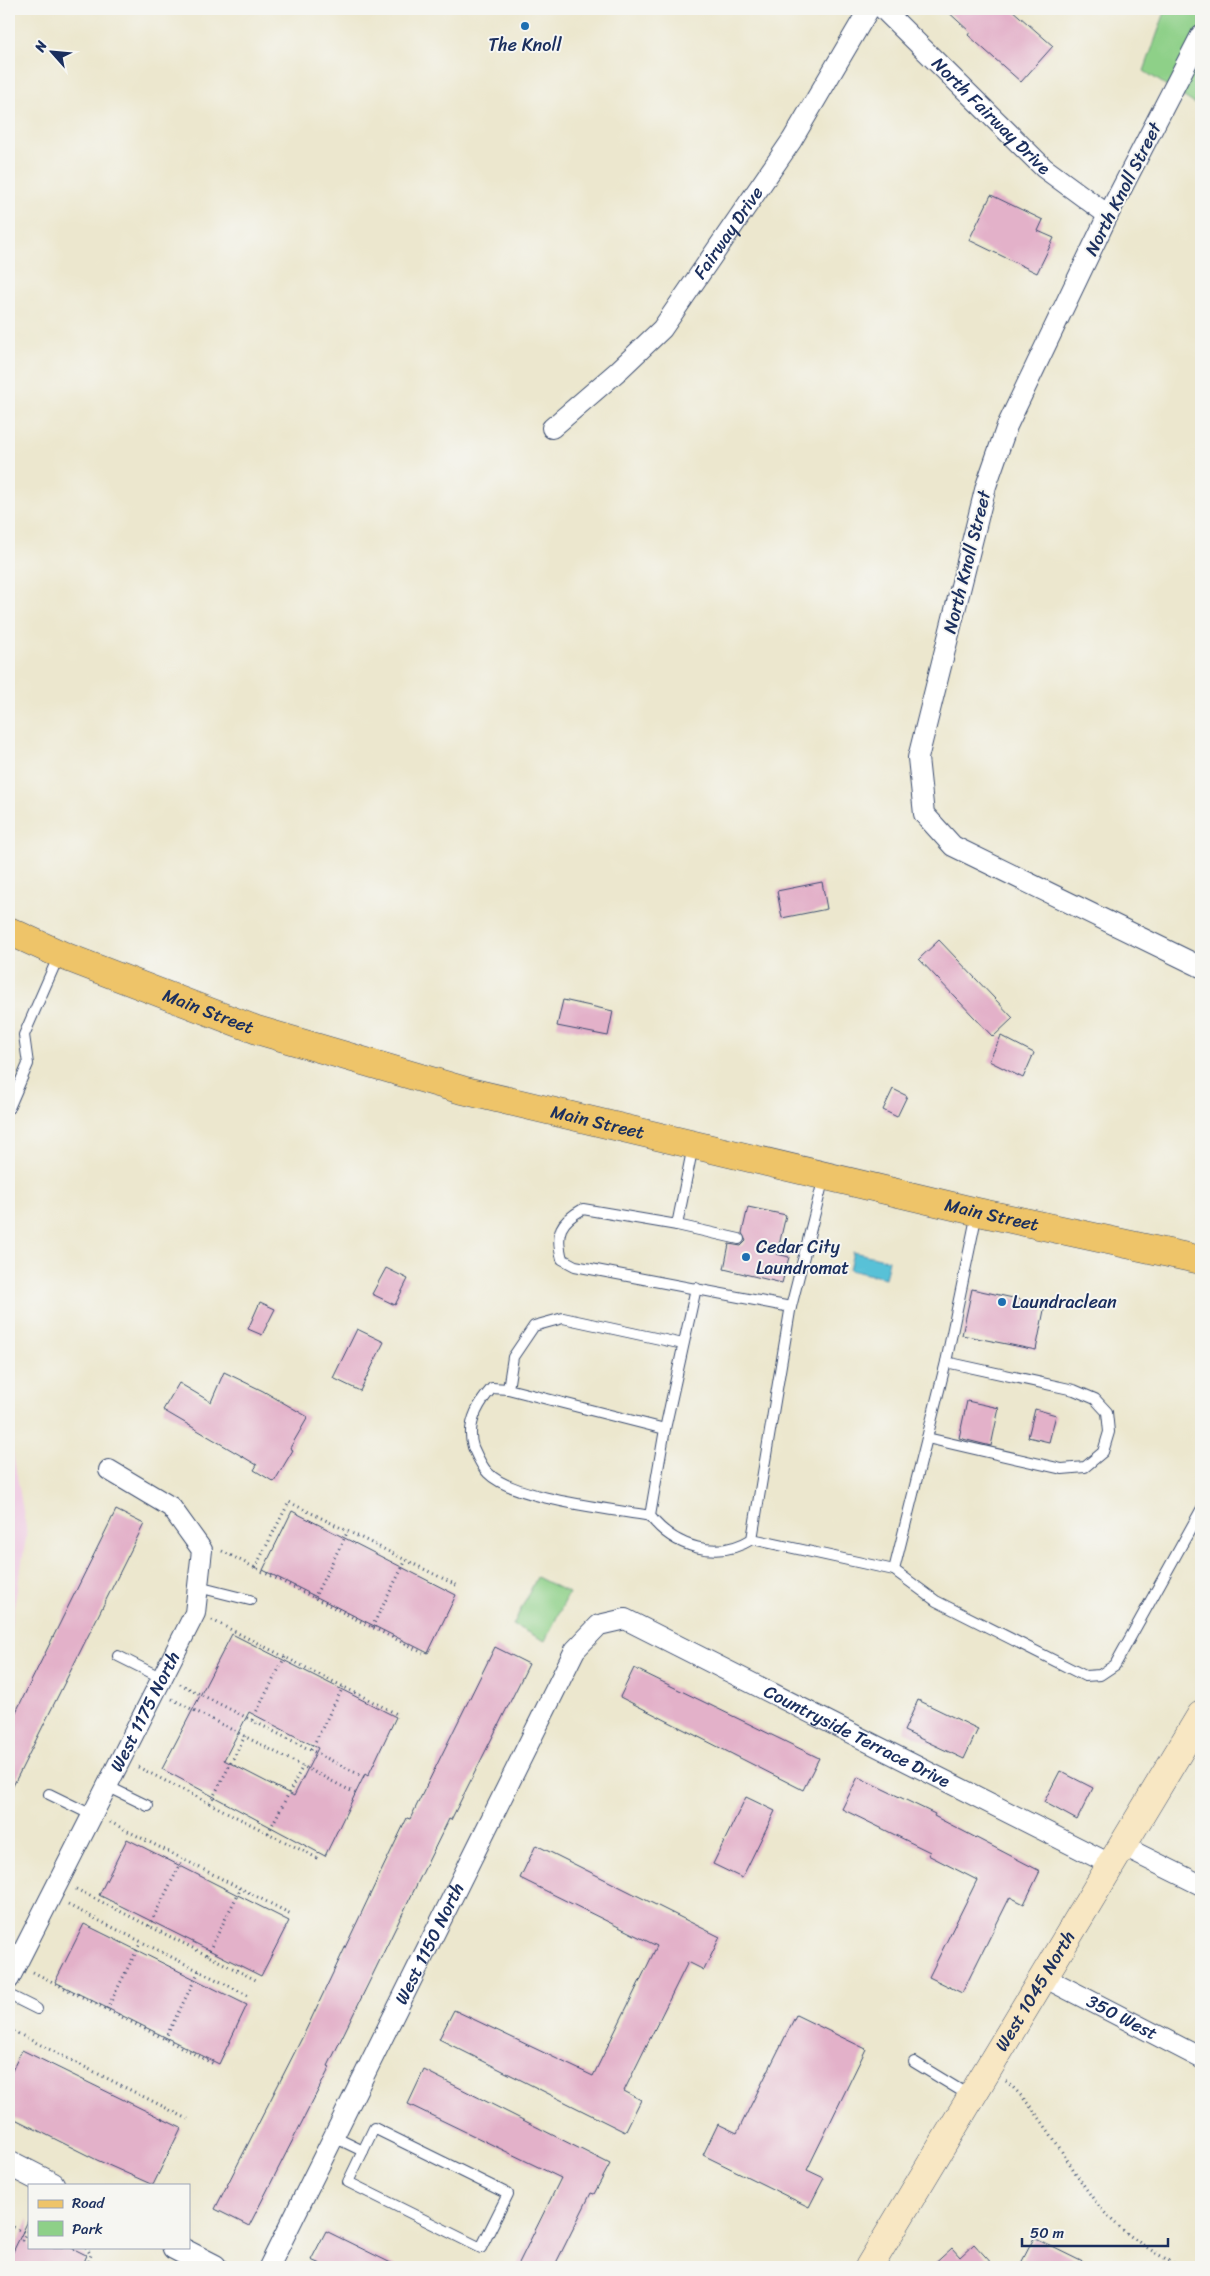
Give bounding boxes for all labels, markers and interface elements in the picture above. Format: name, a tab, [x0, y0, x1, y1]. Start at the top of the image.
marker: The Knoll	[519, 20, 531, 32]
north arrow	[28, 28, 78, 78]
place label: The Knoll	[488, 29, 563, 61]
text: N	[27, 36, 54, 57]
street label: North Fairway Drive	[924, 49, 1057, 184]
street label: North Knoll Street	[1076, 116, 1171, 261]
street label: Fairway Drive	[685, 179, 772, 286]
street label: North Knoll Street	[934, 486, 1000, 637]
street label: Main Street	[158, 979, 259, 1043]
street label: Main Street	[547, 1095, 648, 1149]
street label: Main Street	[942, 1189, 1042, 1241]
place label: Cedar City Laundromat	[756, 1231, 849, 1284]
marker: Cedar City Laundromat	[740, 1251, 752, 1263]
place label: Laundraclean	[1012, 1286, 1117, 1318]
marker: Laundraclean	[996, 1296, 1008, 1308]
street label: West 1175 North	[101, 1646, 189, 1778]
street label: Countryside Terrace Drive	[758, 1676, 956, 1797]
street label: West 1150 North	[386, 1877, 473, 2010]
street label: West 1045 North	[986, 1924, 1084, 2058]
street label: 350 West	[1081, 1986, 1163, 2049]
legend	[28, 2184, 190, 2248]
text: Road	[72, 2190, 105, 2216]
text: Park	[72, 2216, 103, 2242]
scale bar	[1022, 2216, 1169, 2248]
text: 50 m	[1030, 2220, 1065, 2246]

